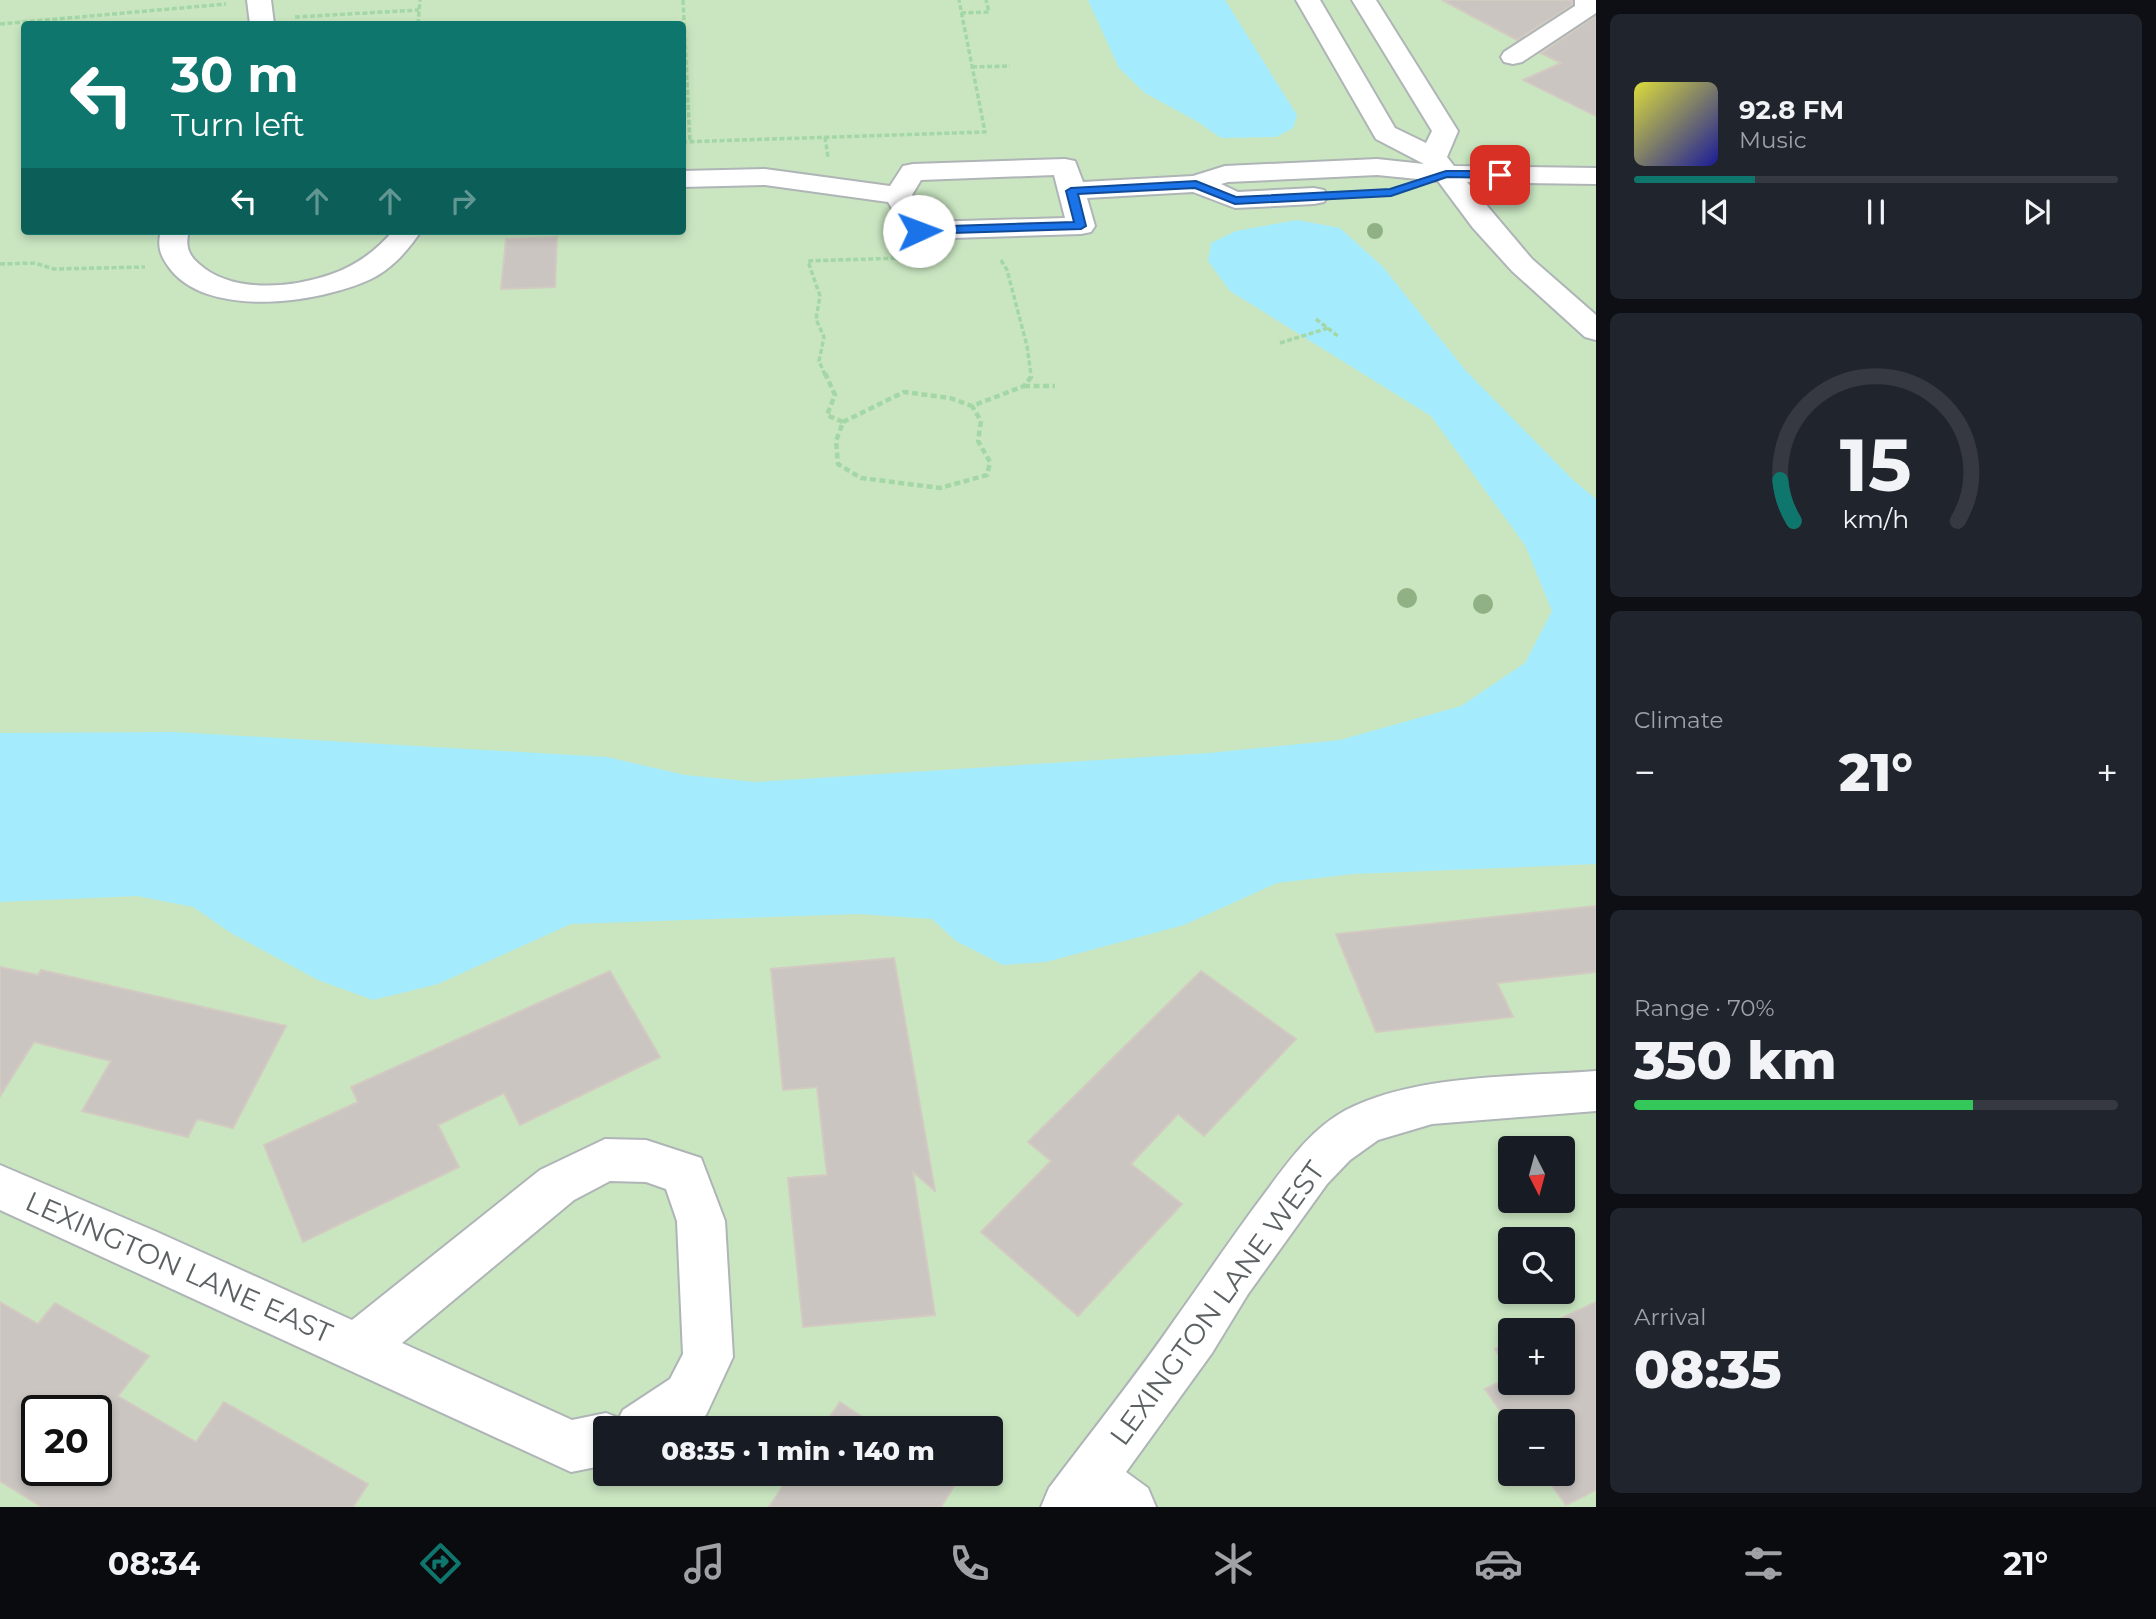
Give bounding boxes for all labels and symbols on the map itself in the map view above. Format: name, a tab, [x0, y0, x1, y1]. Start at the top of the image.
pin	[1470, 145, 1530, 205]
position arrow	[882, 194, 956, 268]
north arrow	[1498, 1136, 1575, 1213]
street label: LEXINGTON LANE WEST	[1102, 1154, 1332, 1452]
street label: LEXINGTON LANE EAST	[20, 1184, 338, 1350]
speed limit sign: 20	[21, 1395, 112, 1486]

